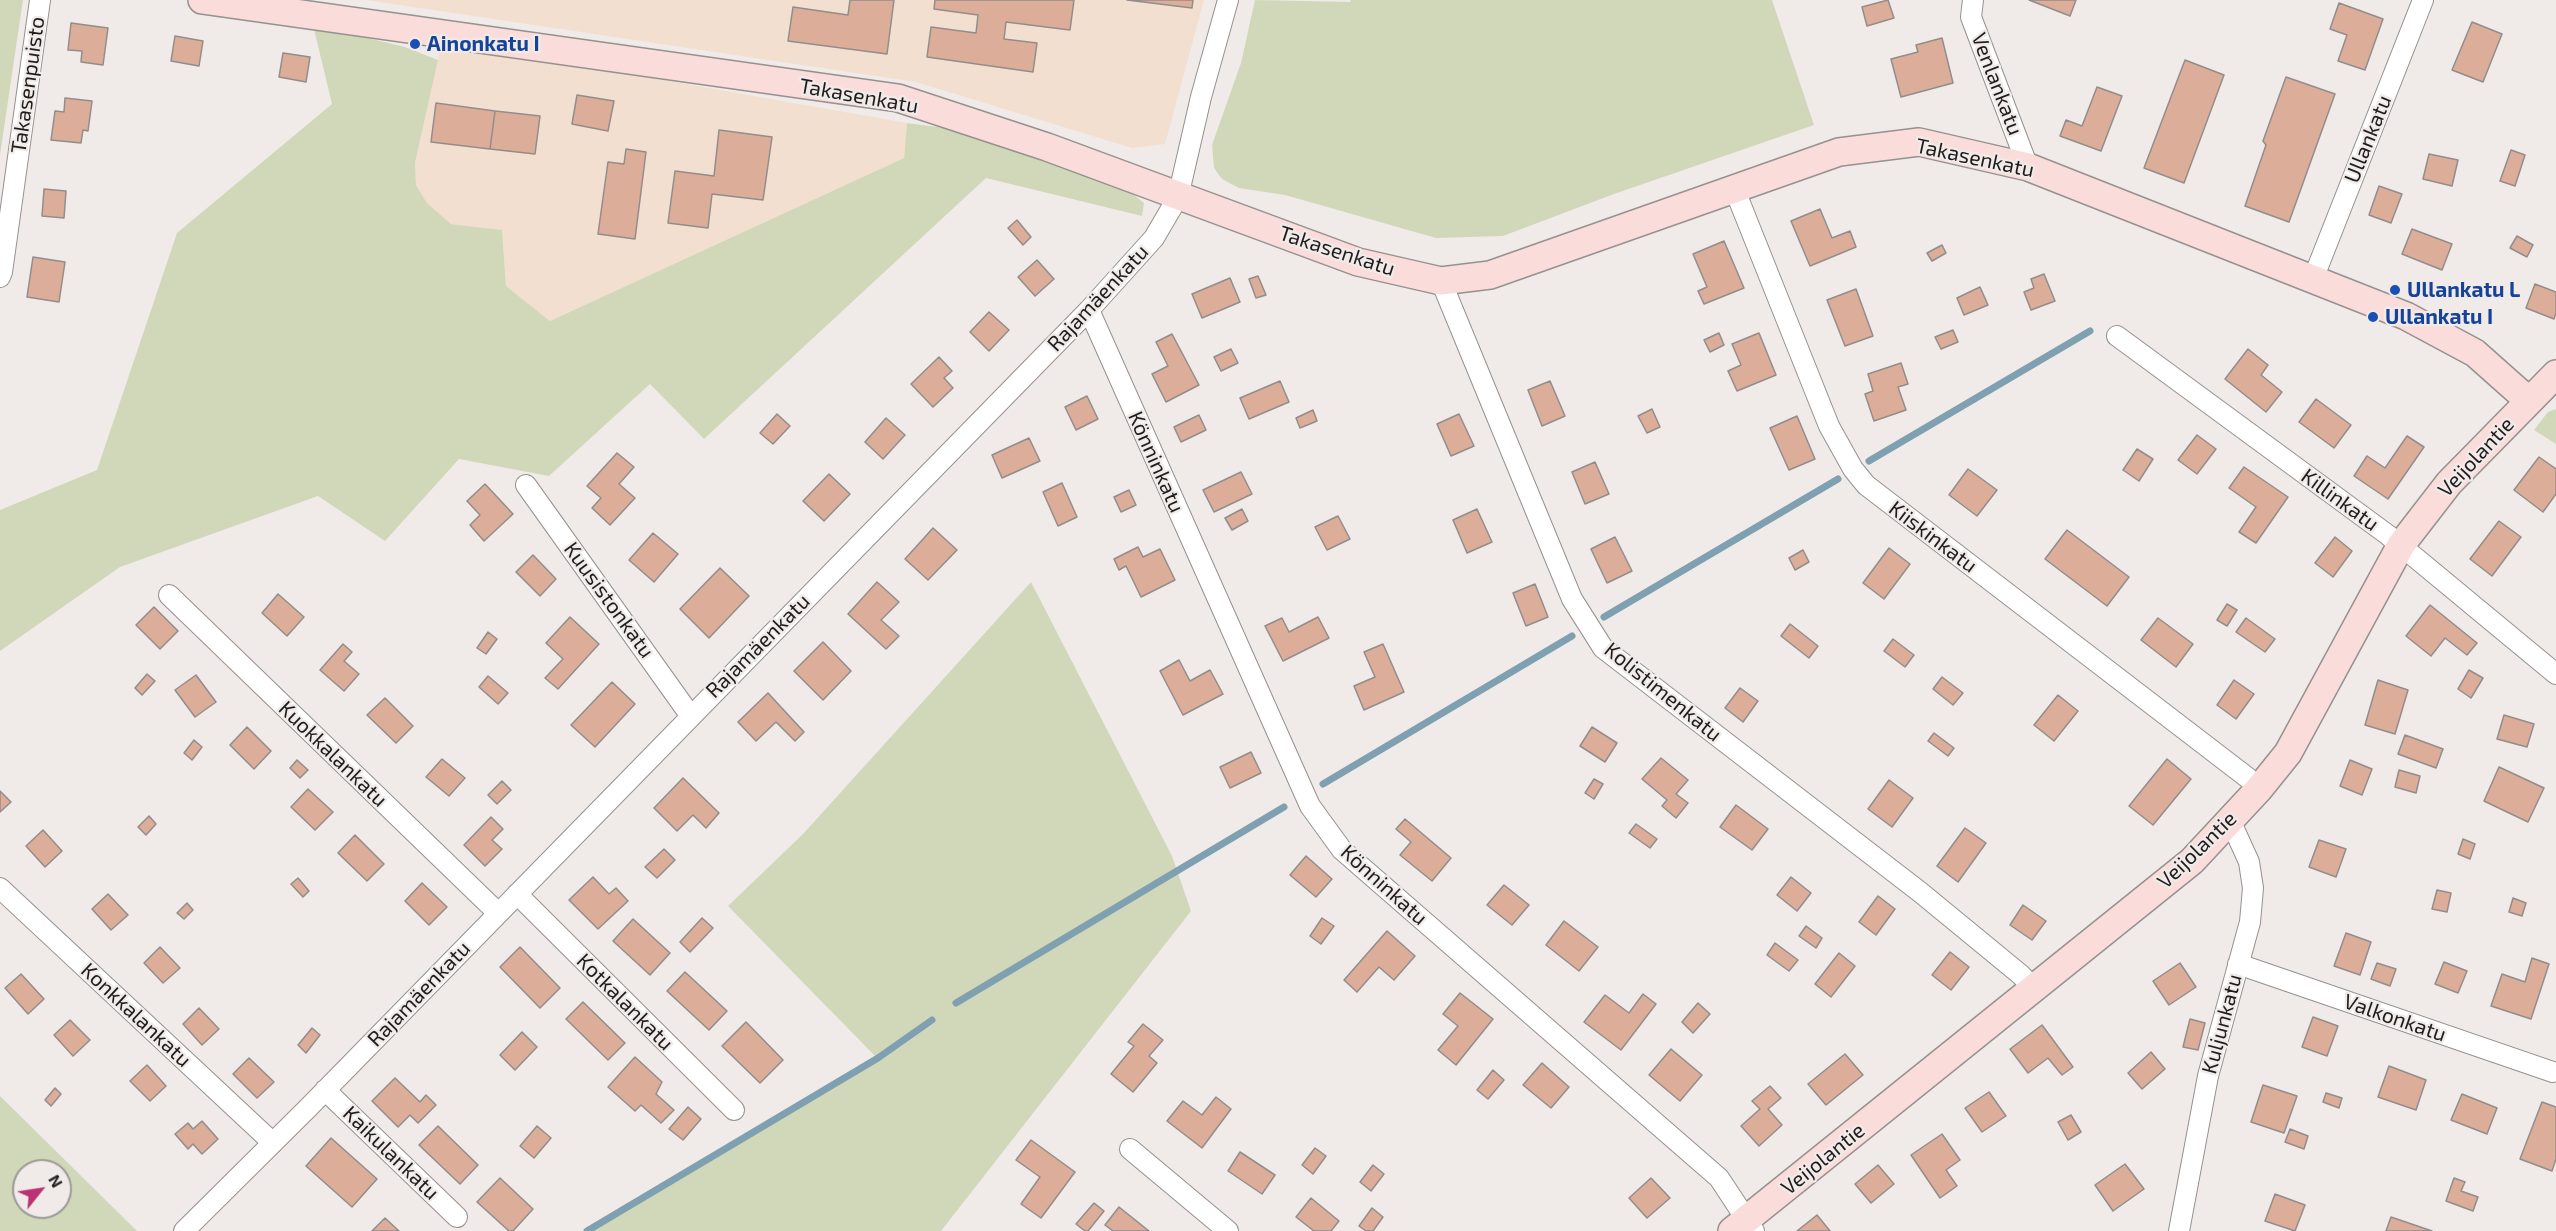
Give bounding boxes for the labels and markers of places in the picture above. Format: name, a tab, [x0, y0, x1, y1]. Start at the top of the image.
place label: Ainonkatu I	[427, 31, 540, 57]
marker: Ainonkatu I	[408, 37, 422, 51]
place label: Ullankatu L	[2407, 277, 2520, 303]
marker: Ullankatu L	[2388, 283, 2402, 297]
place label: Ullankatu I	[2385, 304, 2493, 330]
marker: Ullankatu I	[2366, 310, 2380, 324]

